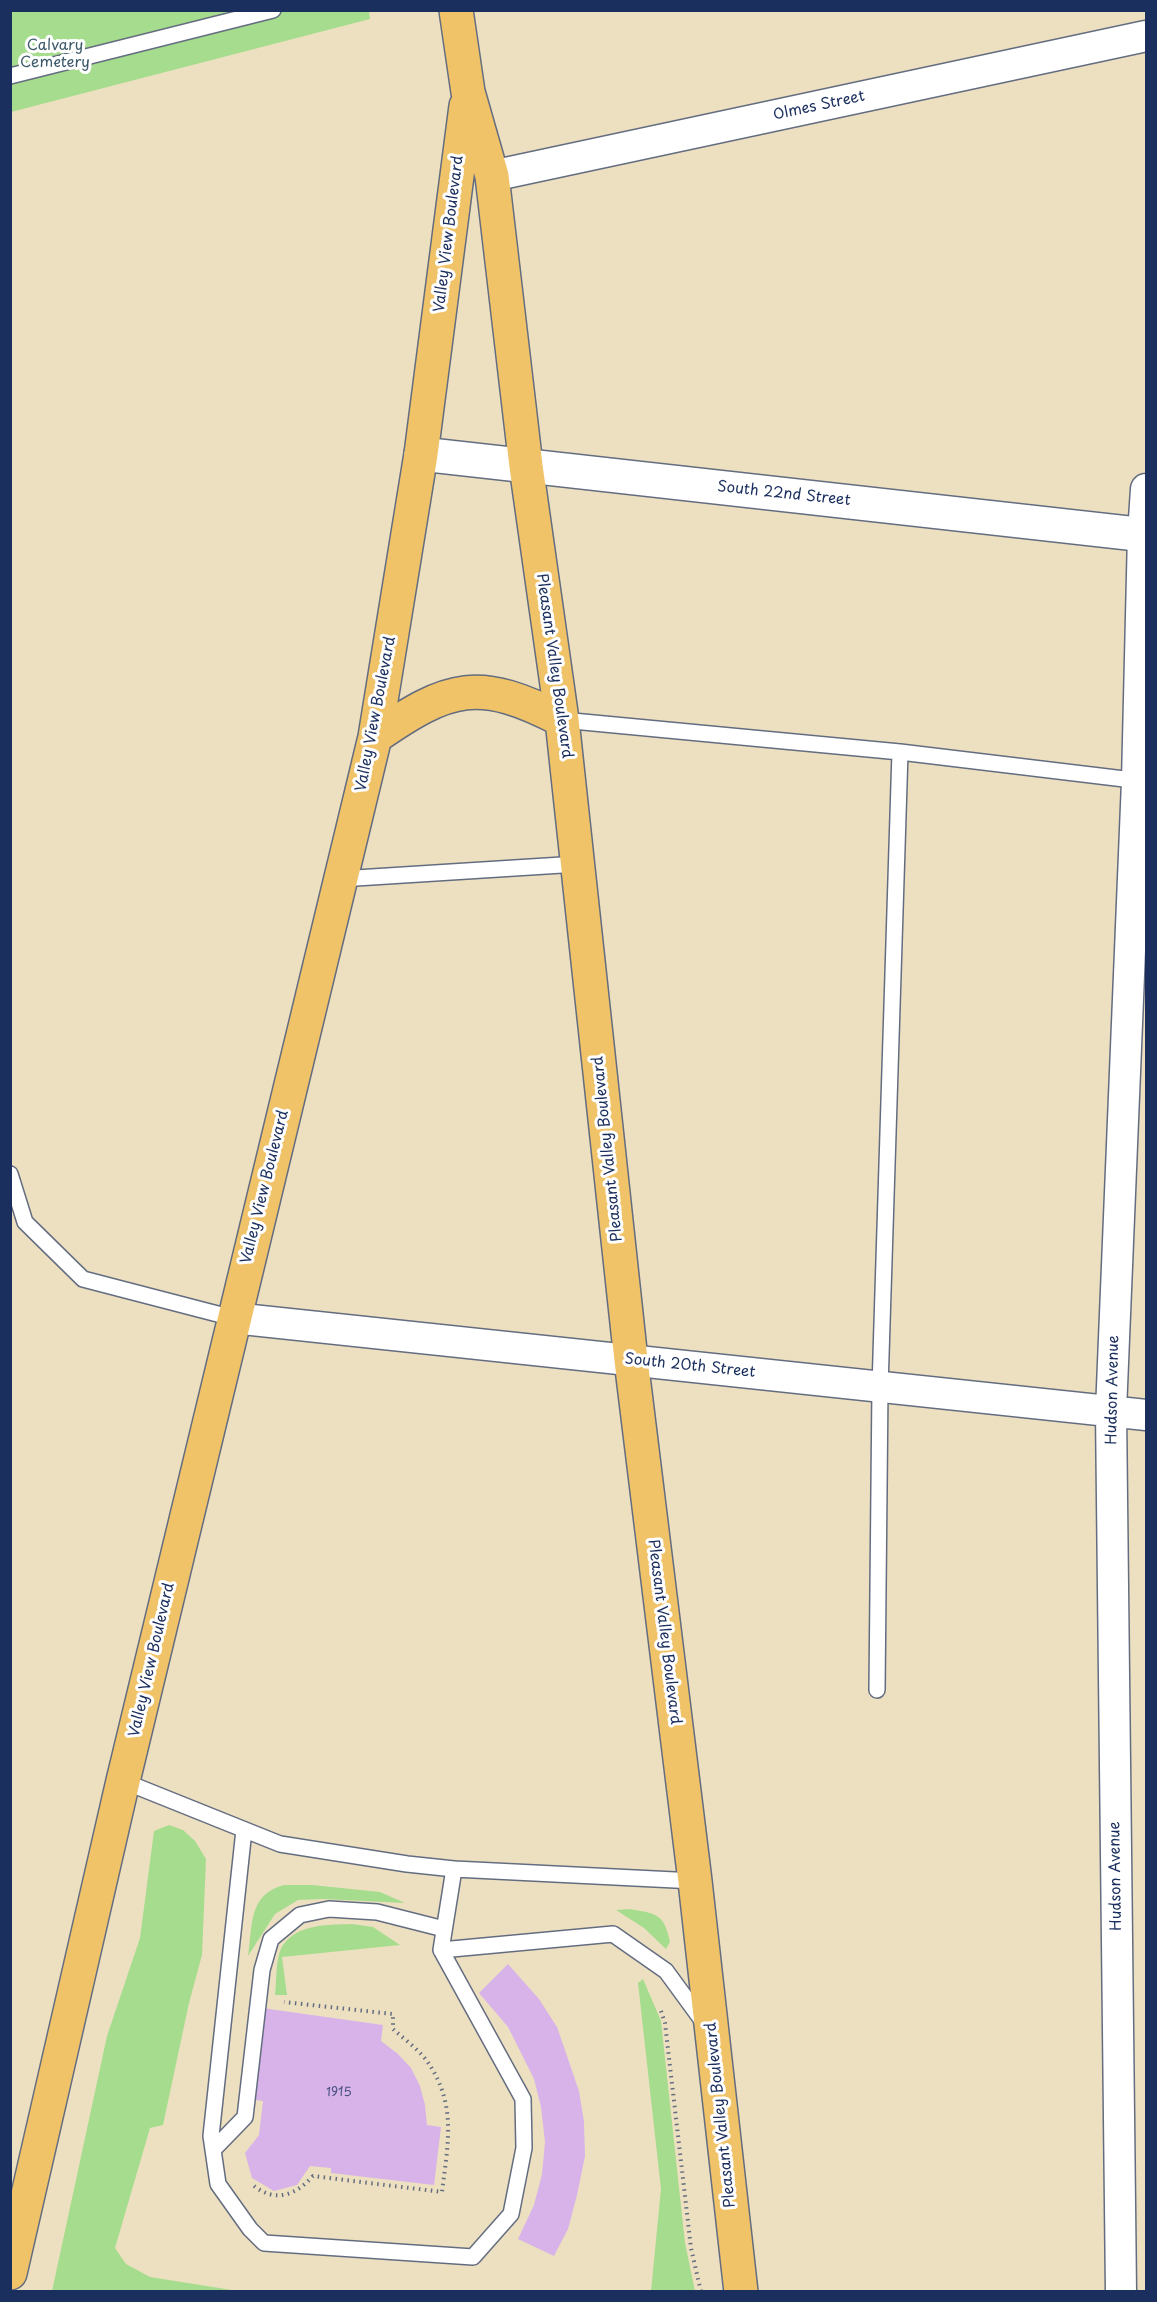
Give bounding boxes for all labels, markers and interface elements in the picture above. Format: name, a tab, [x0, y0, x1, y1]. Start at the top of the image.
park label: Calvary Cemetery	[20, 37, 90, 72]
street label: Olmes Street	[771, 87, 867, 125]
street label: Valley View Boulevard	[430, 155, 468, 313]
street label: South 22nd Street	[717, 478, 851, 510]
street label: Pleasant Valley Boulevard	[532, 572, 576, 760]
street label: Valley View Boulevard	[352, 635, 400, 793]
street label: Pleasant Valley Boulevard	[589, 1055, 627, 1243]
street label: Valley View Boulevard	[237, 1108, 293, 1266]
street label: Hudson Avenue	[1103, 1335, 1123, 1445]
street label: South 20th Street	[624, 1350, 756, 1382]
street label: Pleasant Valley Boulevard	[644, 1538, 684, 1726]
street label: Valley View Boulevard	[125, 1581, 179, 1739]
street label: Hudson Avenue	[1106, 1821, 1126, 1931]
street label: Pleasant Valley Boulevard	[702, 2021, 740, 2209]
house number: 1915	[326, 2086, 352, 2100]

